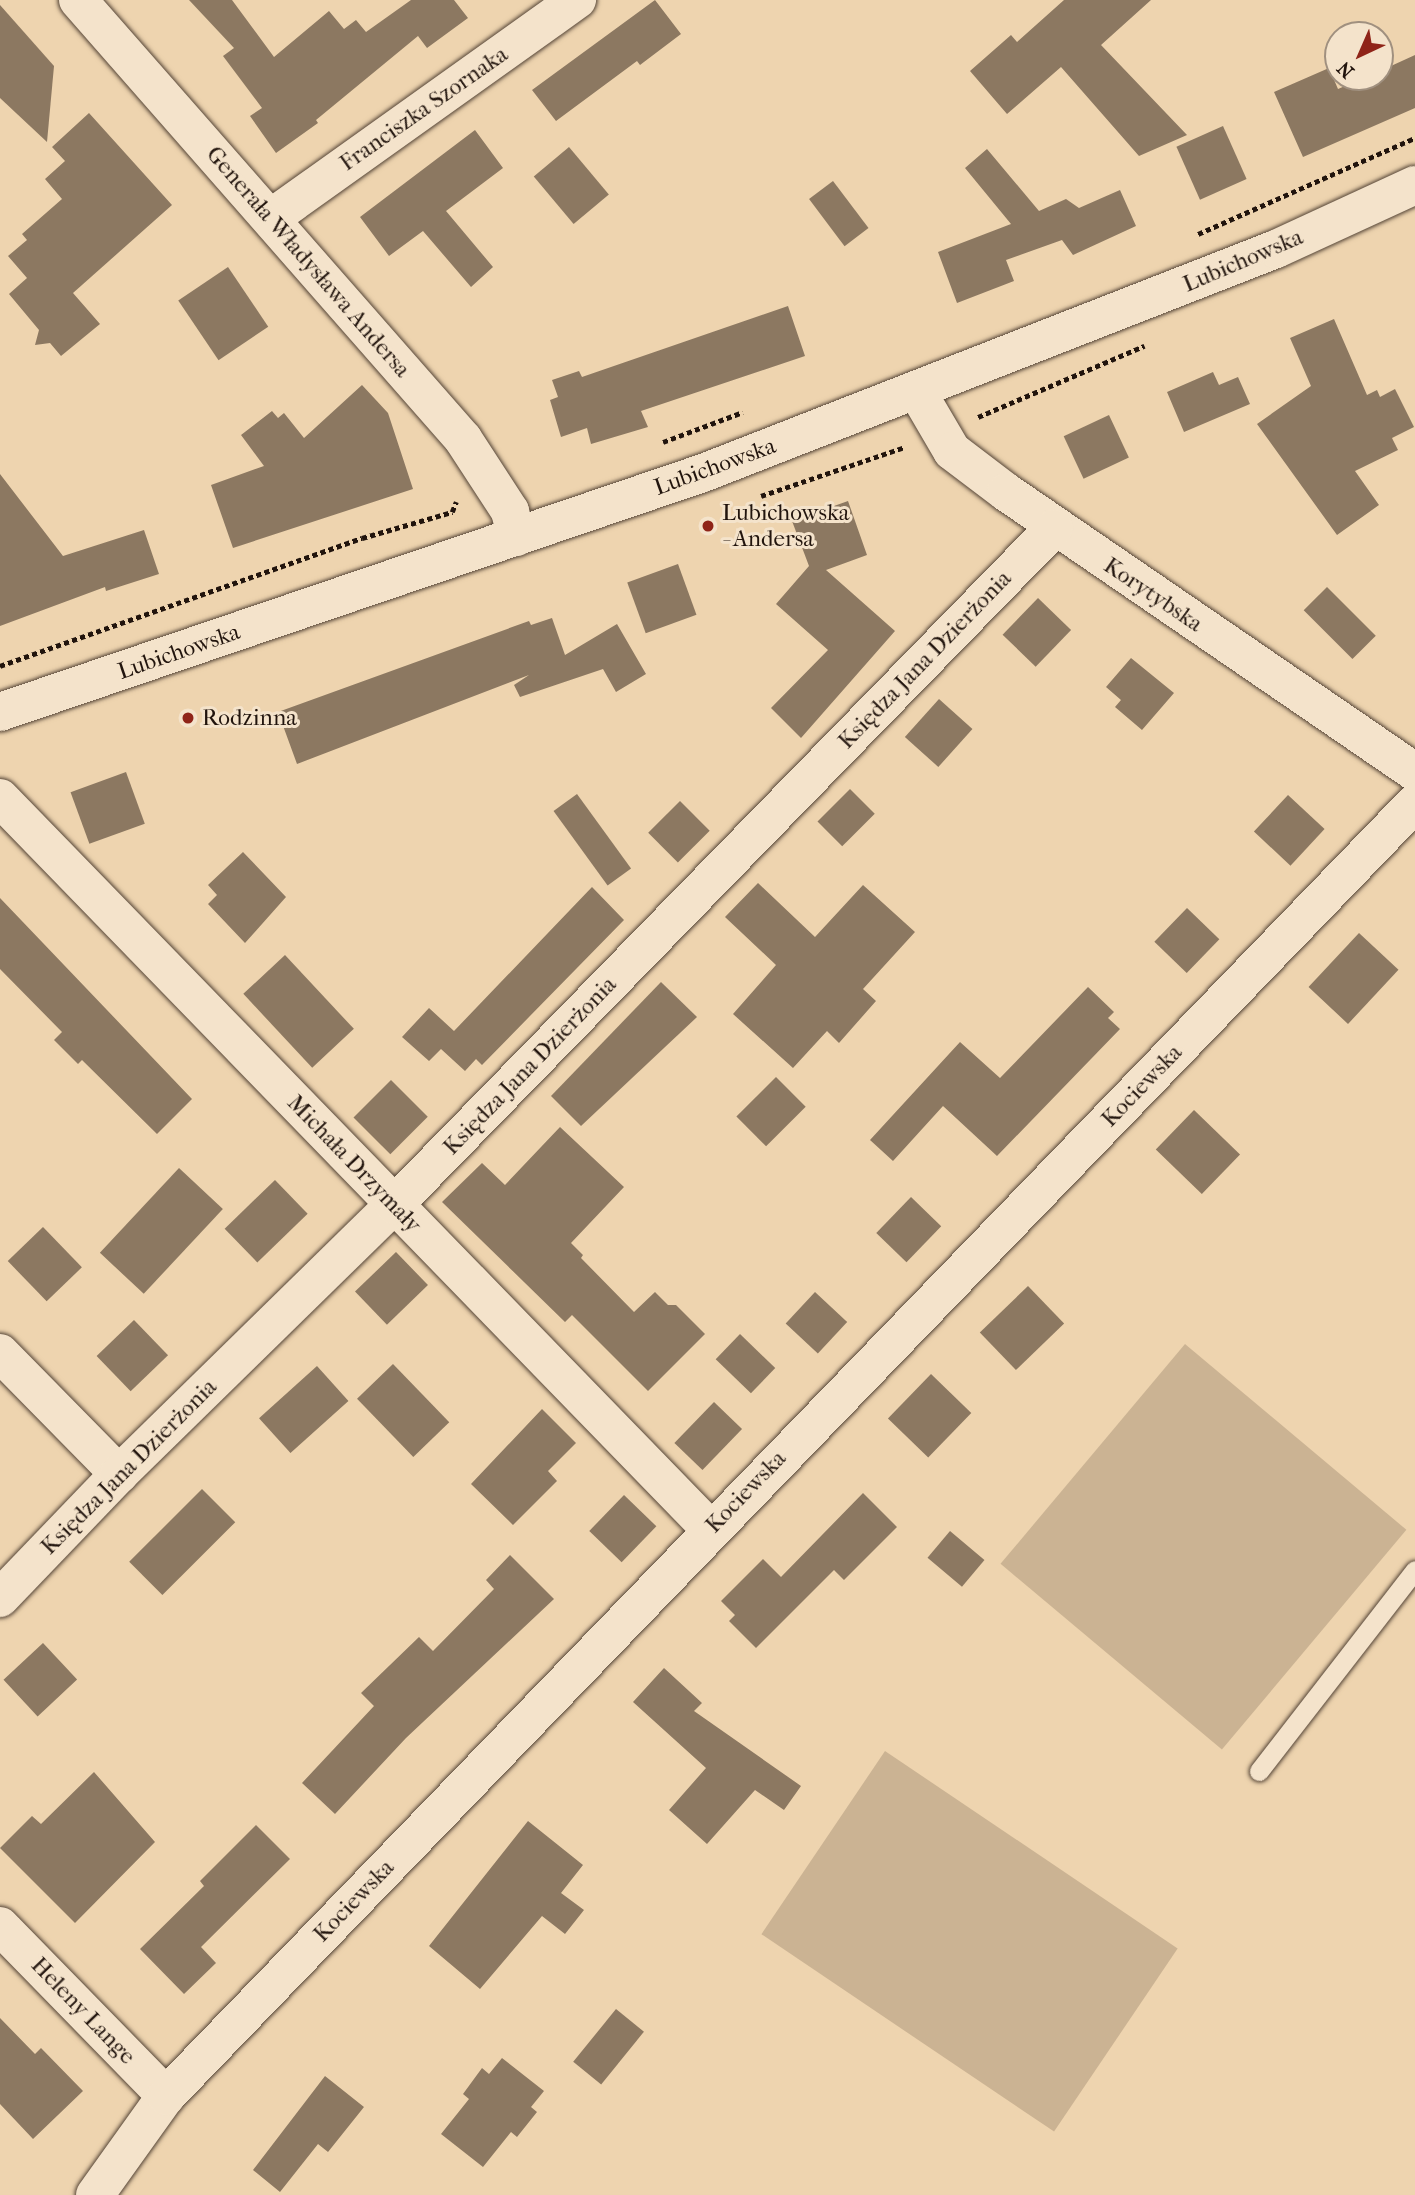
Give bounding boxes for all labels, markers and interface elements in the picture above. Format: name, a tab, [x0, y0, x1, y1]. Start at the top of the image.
north arrow	[1324, 21, 1394, 91]
street label: Franciszka Szornaka	[335, 41, 513, 177]
text: N	[1333, 57, 1359, 83]
street label: Generała Władysława Andersa	[200, 141, 416, 383]
street label: Lubichowska	[1179, 223, 1307, 299]
street label: Lubichowska	[650, 432, 780, 502]
place label: Lubichowska - Andersa	[722, 499, 849, 553]
marker: Lubichowska - Andersa	[700, 518, 716, 534]
street label: Korytybska	[1098, 552, 1208, 638]
street label: Księdza Jana Dzierżonia	[833, 565, 1017, 755]
street label: Lubichowska	[114, 618, 244, 686]
place label: Rodzinna	[202, 704, 297, 732]
marker: Rodzinna	[180, 710, 196, 726]
street label: Księdza Jana Dzierżonia	[438, 971, 622, 1161]
street label: Kociewska	[1096, 1039, 1188, 1133]
street label: Michała Drzymały	[281, 1089, 427, 1239]
street label: Księdza Jana Dzierżonia	[35, 1373, 223, 1561]
street label: Kociewska	[700, 1445, 792, 1539]
street label: Kociewska	[308, 1854, 400, 1948]
street label: Heleny Lange	[25, 1952, 141, 2070]

